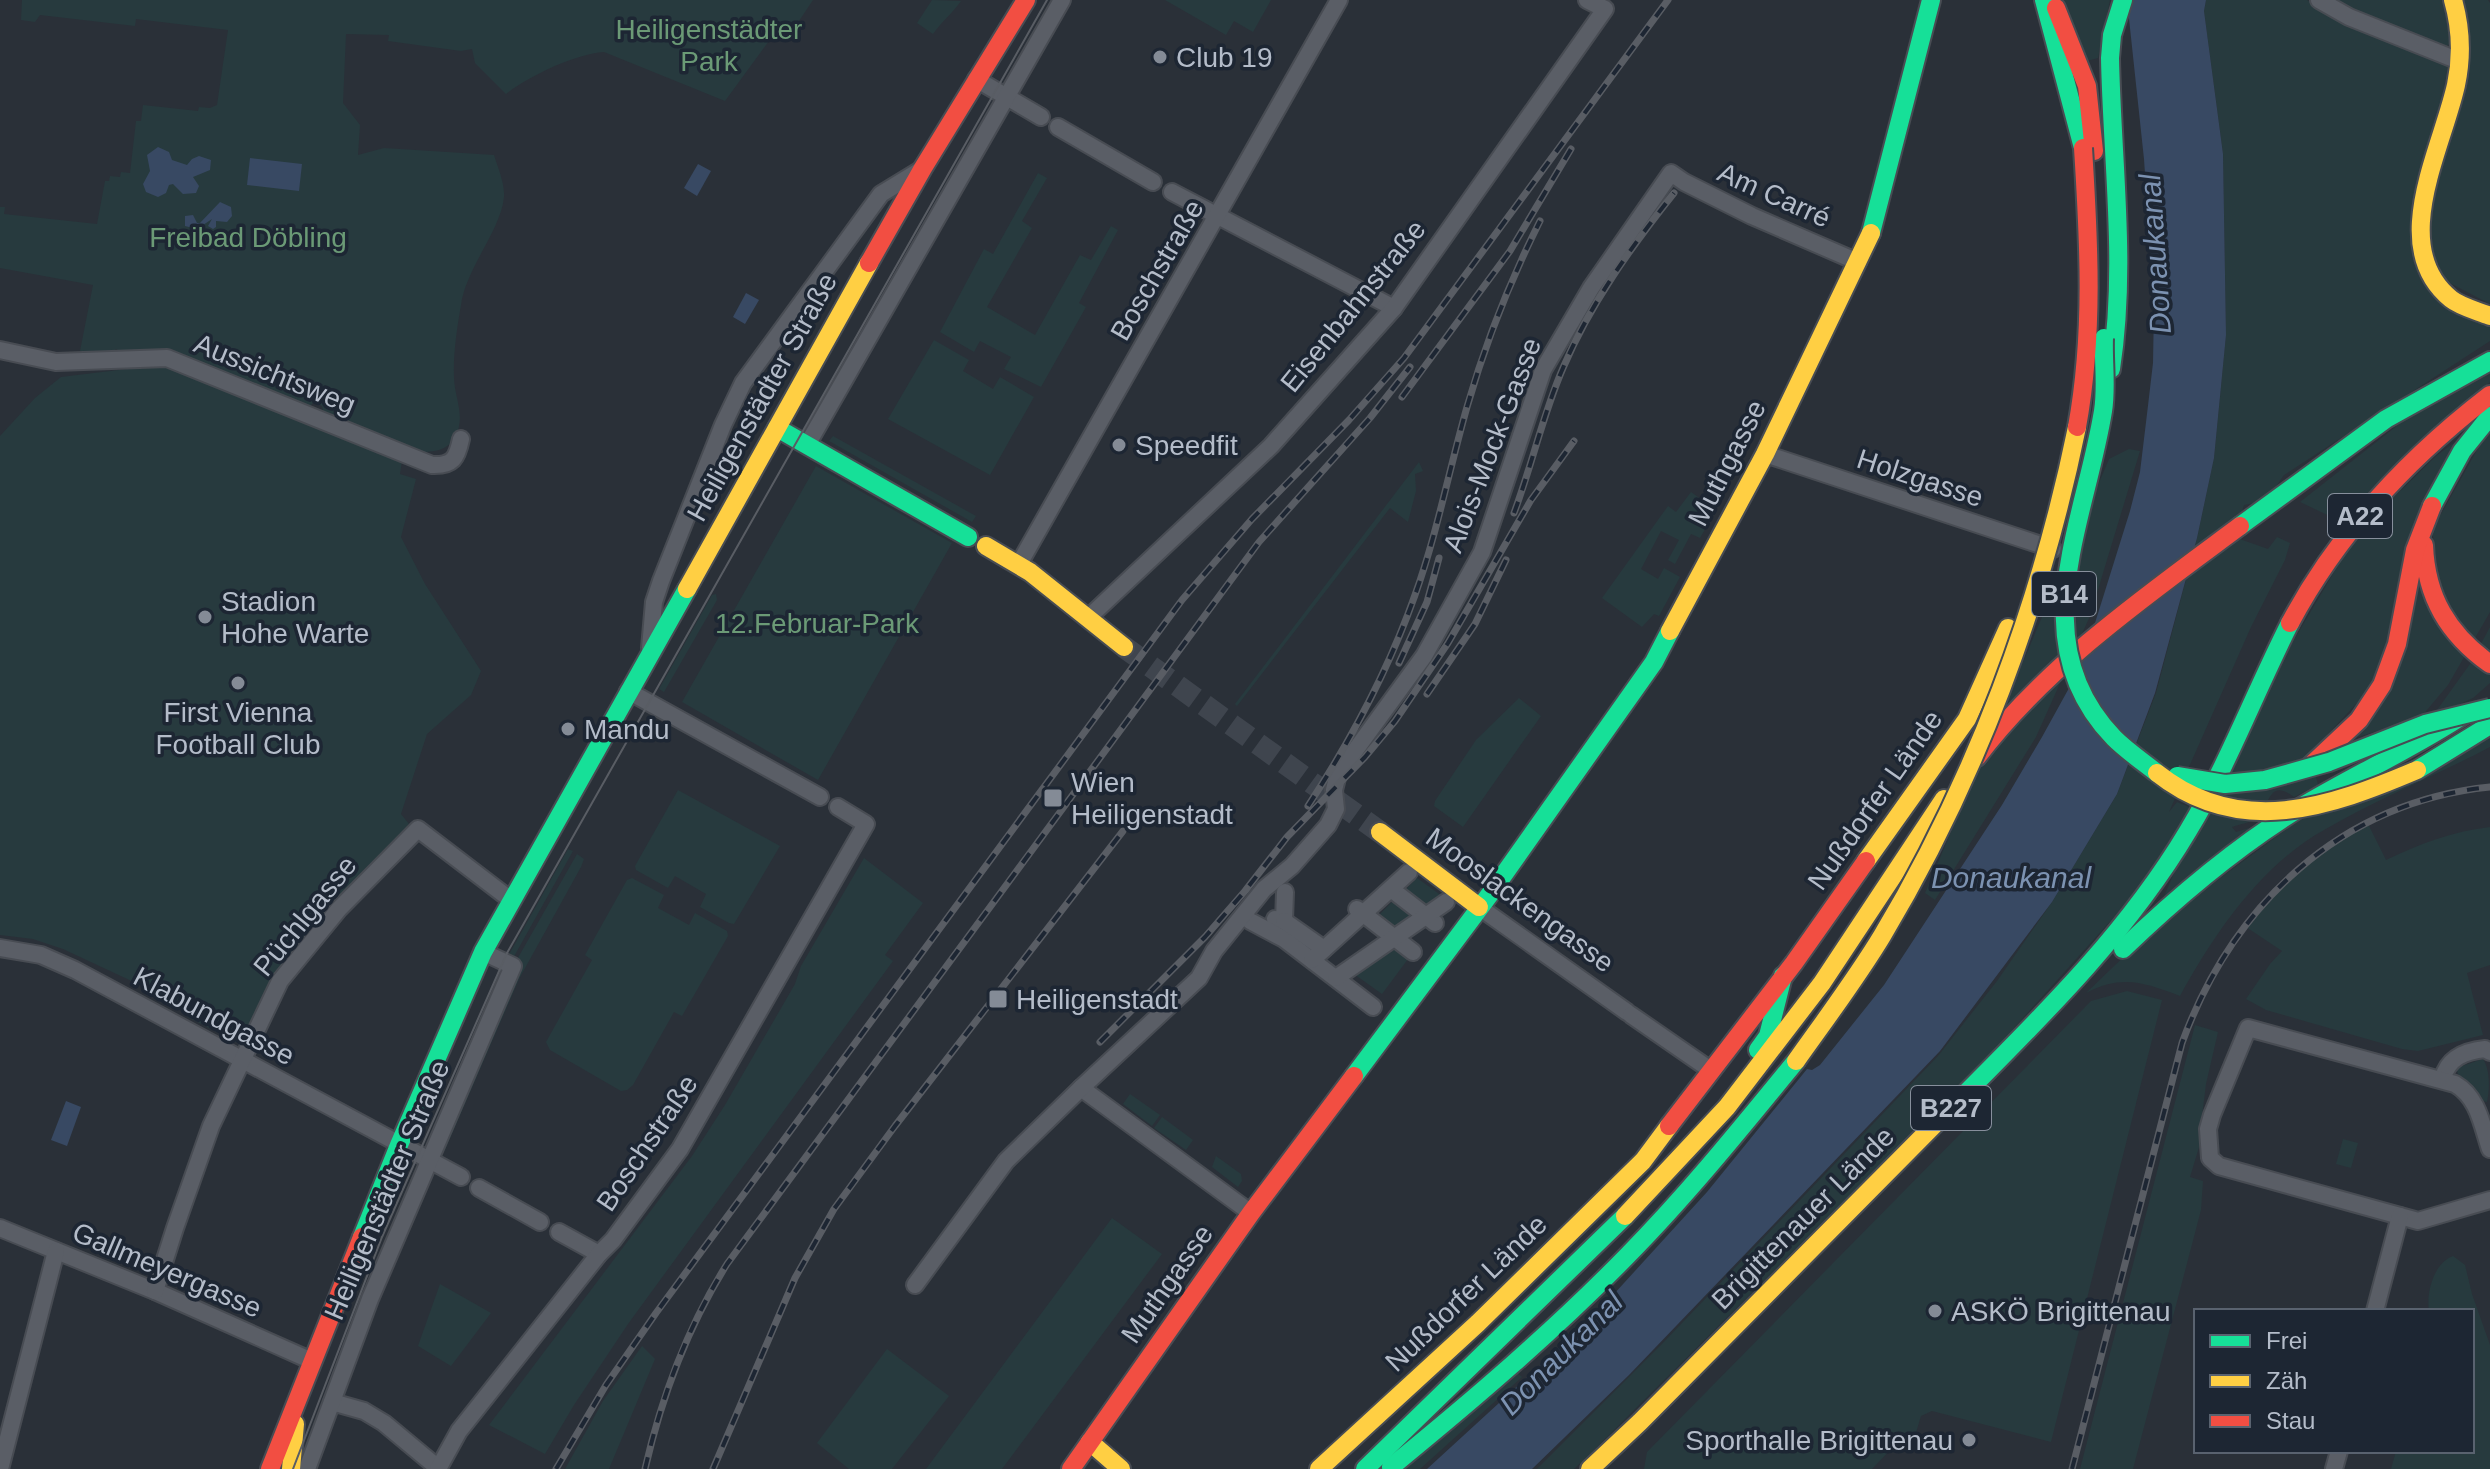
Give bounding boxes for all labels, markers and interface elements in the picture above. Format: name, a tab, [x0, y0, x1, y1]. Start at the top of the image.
park label: Heiligenstädter Park	[616, 14, 802, 77]
place label: Club 19	[1176, 42, 1273, 73]
marker: Club 19	[1151, 48, 1169, 66]
street label: Am Carré	[1713, 156, 1835, 234]
water label: Donaukanal	[2133, 172, 2177, 335]
street label: Boschstraße	[1104, 194, 1210, 346]
street label: Eisenbahnstraße	[1274, 214, 1432, 398]
park label: Freibad Döbling	[149, 222, 347, 253]
street label: Heiligenstädter Straße	[681, 268, 843, 526]
street label: Aussichtsweg	[190, 328, 360, 420]
street label: Alois-Mock-Gasse	[1437, 333, 1547, 557]
street label: Muthgasse	[1682, 395, 1772, 531]
place label: Speedfit	[1135, 430, 1238, 461]
marker: Speedfit	[1110, 436, 1128, 454]
street label: Holzgasse	[1853, 443, 1987, 513]
road number: A22	[2328, 494, 2392, 538]
road number: B14	[2032, 572, 2096, 616]
place label: Stadion Hohe Warte	[221, 586, 369, 649]
marker: Stadion Hohe Warte	[196, 608, 214, 626]
park label: 12.Februar-Park	[715, 608, 920, 639]
marker: First Vienna Football Club	[229, 674, 247, 692]
place label: First Vienna Football Club	[156, 697, 320, 760]
street label: Nußdorfer Lände	[1802, 704, 1948, 896]
place label: Mandu	[584, 714, 670, 745]
marker: Mandu	[559, 720, 577, 738]
place label: Wien Heiligenstadt	[1071, 767, 1233, 830]
marker: Wien Heiligenstadt	[1042, 787, 1064, 809]
street label: Mooslackengasse	[1420, 822, 1620, 978]
street label: Püchlgasse	[247, 850, 363, 982]
water label: Donaukanal	[1931, 861, 2092, 894]
street label: Klabundgasse	[128, 961, 300, 1071]
place label: Heiligenstadt	[1016, 984, 1178, 1015]
marker: Heiligenstadt	[987, 988, 1009, 1010]
street label: Heiligenstädter Straße	[318, 1056, 456, 1324]
street label: Boschstraße	[590, 1069, 704, 1217]
road number: B227	[1911, 1086, 1991, 1130]
street label: Brigittenauer Lände	[1706, 1121, 1900, 1315]
street label: Nußdorfer Lände	[1379, 1208, 1553, 1378]
street label: Gallmeyergasse	[68, 1216, 266, 1324]
street label: Muthgasse	[1115, 1219, 1219, 1349]
water label: Donaukanal	[1493, 1284, 1630, 1421]
place label: ASKÖ Brigittenau	[1951, 1296, 2170, 1327]
marker: ASKÖ Brigittenau	[1926, 1302, 1944, 1320]
legend	[2194, 1309, 2474, 1453]
text: Frei	[2266, 1327, 2307, 1354]
text: Zäh	[2266, 1367, 2307, 1394]
text: Stau	[2266, 1407, 2315, 1434]
place label: Sporthalle Brigittenau	[1685, 1425, 1953, 1456]
marker: Sporthalle Brigittenau	[1960, 1431, 1978, 1449]

